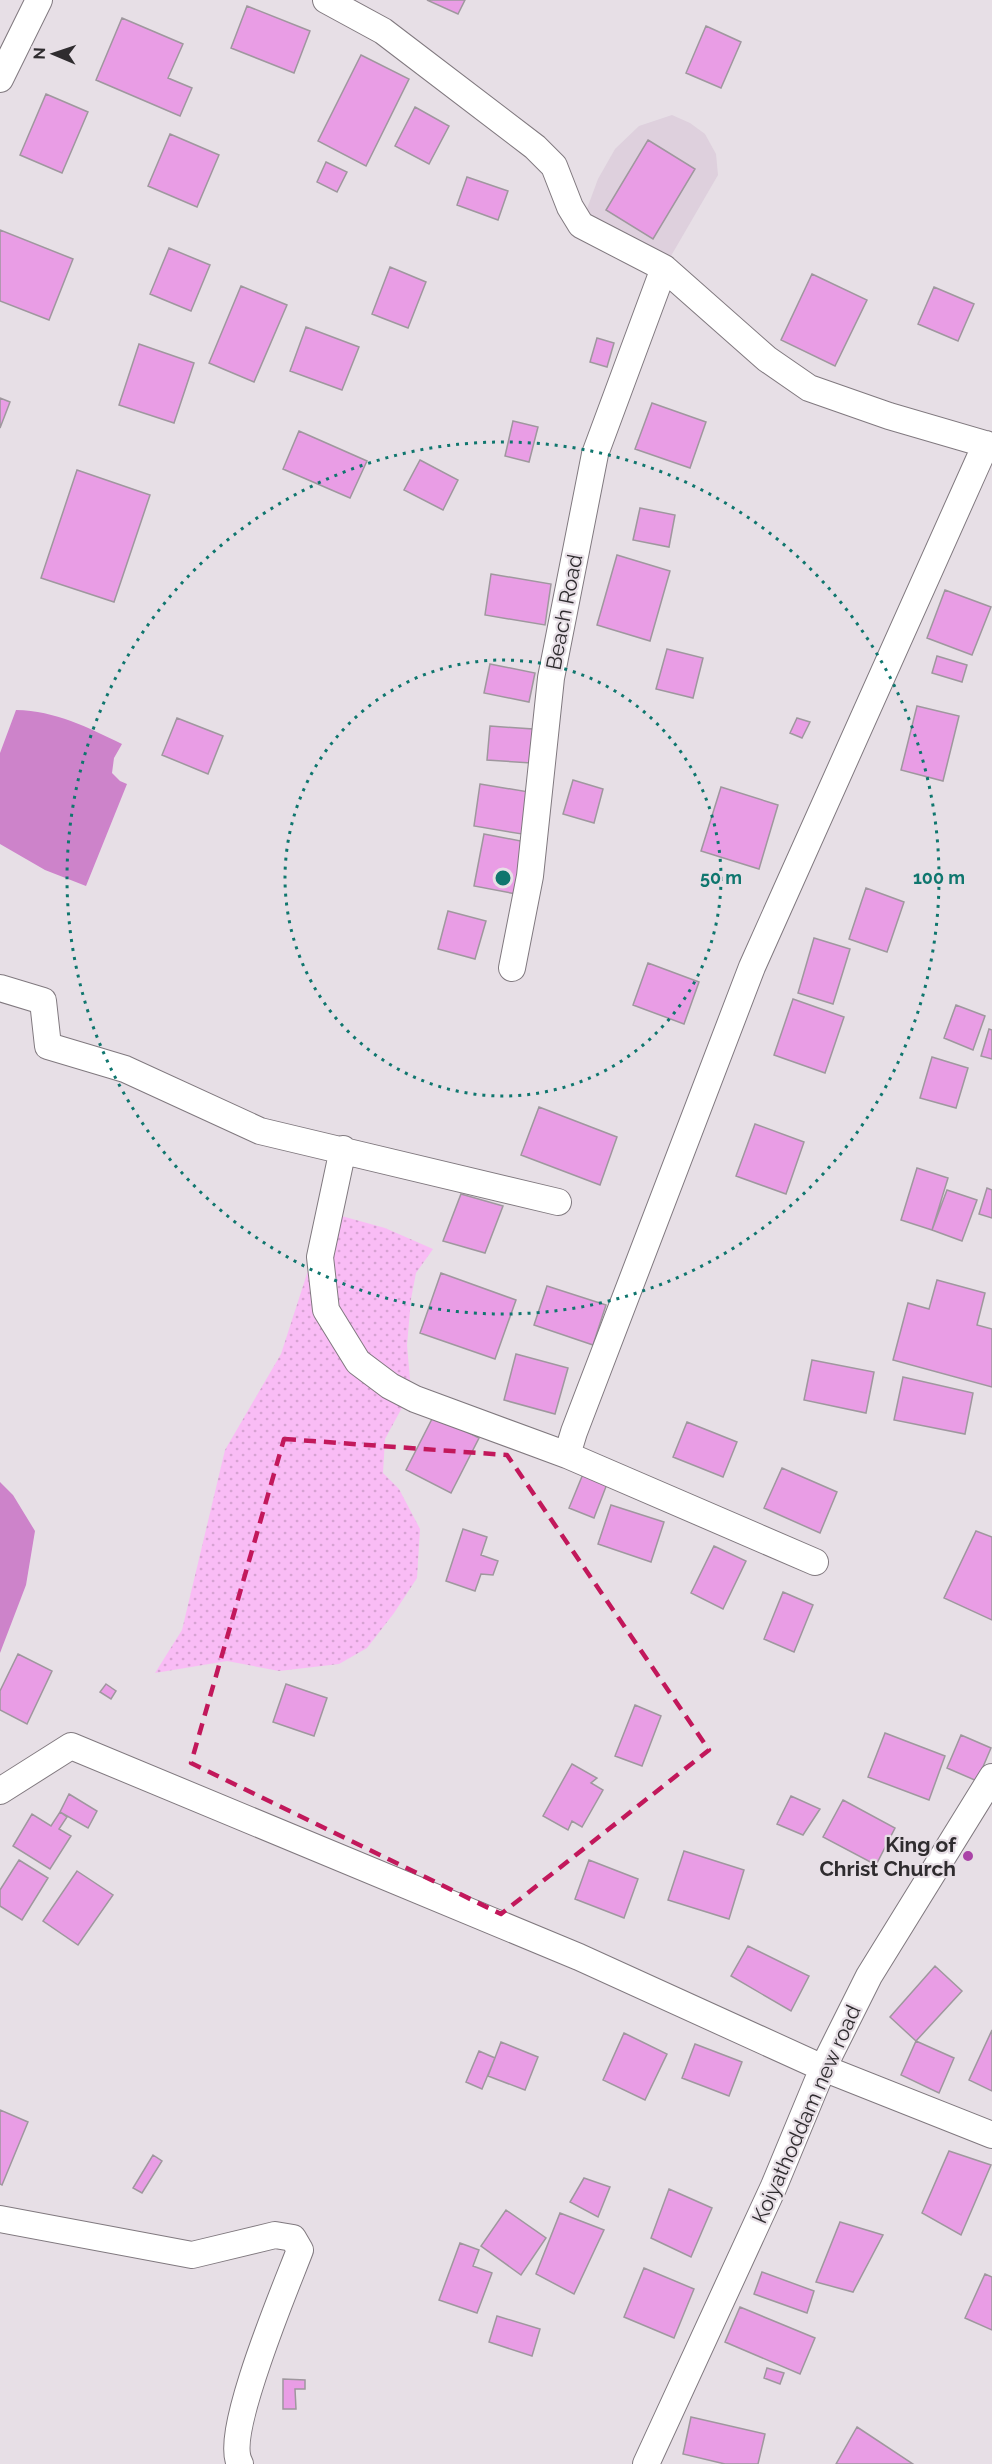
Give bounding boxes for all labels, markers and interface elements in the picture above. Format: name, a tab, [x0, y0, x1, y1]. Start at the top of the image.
north arrow	[24, 24, 84, 84]
text: N	[30, 47, 49, 60]
street label: Beach Road	[541, 552, 587, 672]
text: 50 m	[700, 867, 742, 888]
text: 100 m	[913, 867, 965, 888]
centre of rings	[493, 868, 513, 888]
place label: King of Christ Church	[819, 1832, 957, 1881]
marker: King of Christ Church	[961, 1849, 975, 1863]
street label: Koiyathoddam new road	[746, 2001, 866, 2227]

